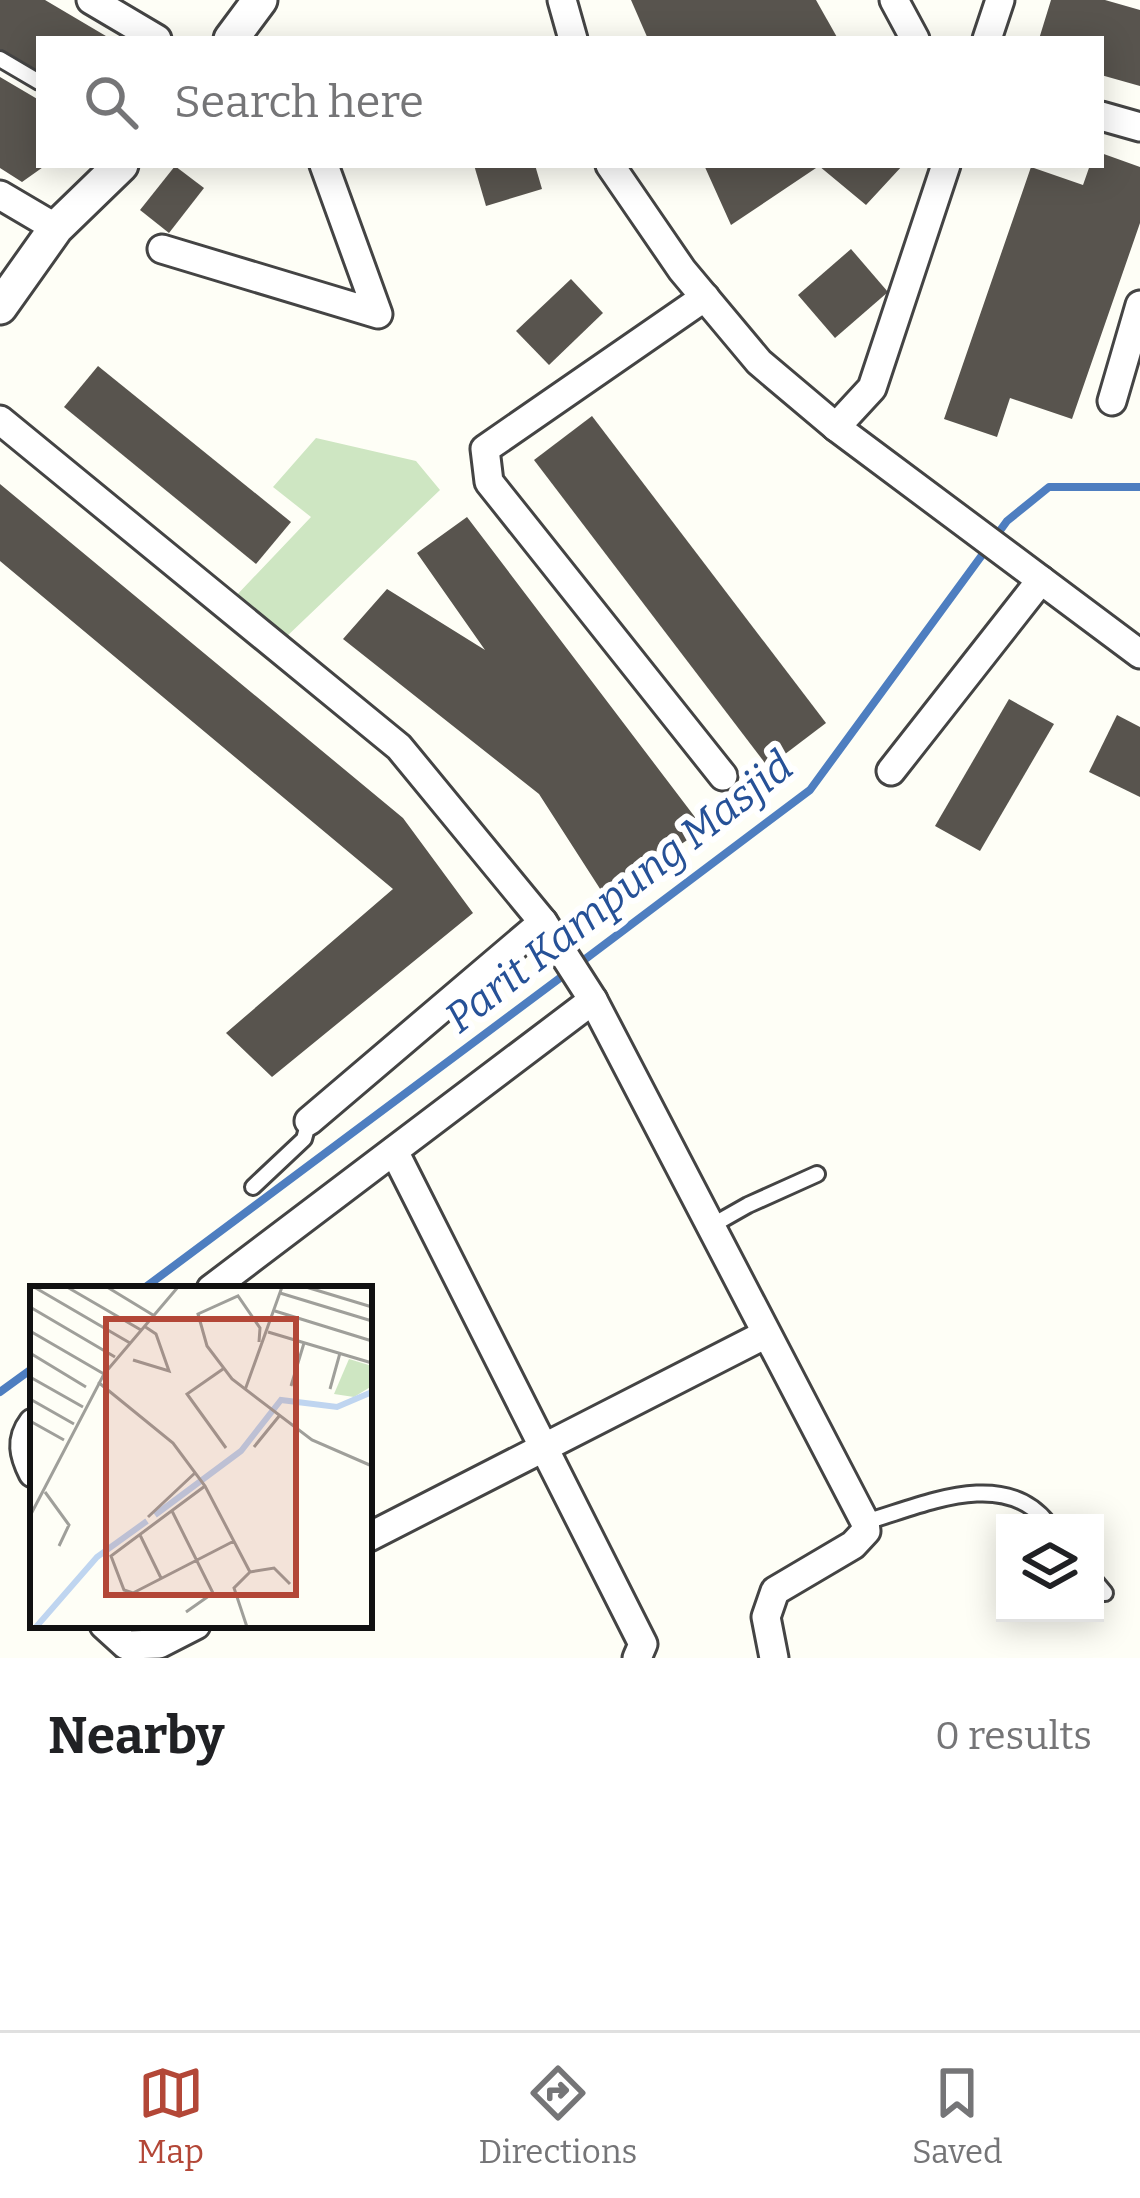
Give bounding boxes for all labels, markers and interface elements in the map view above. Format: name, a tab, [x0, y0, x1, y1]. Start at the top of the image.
search box	[36, 36, 1104, 168]
icon: search	[78, 69, 144, 135]
text: Search here	[174, 75, 424, 129]
water label: Parit Kampung Masjid	[435, 741, 803, 1043]
inset map	[30, 1286, 372, 1628]
map controls	[996, 1514, 1104, 1622]
button: layers	[996, 1514, 1104, 1622]
text: Nearby	[48, 1705, 224, 1767]
text: 0 results	[935, 1713, 1092, 1759]
tab: Map	[137, 2060, 204, 2172]
tab: Directions	[479, 2060, 637, 2172]
tab: Saved	[912, 2060, 1003, 2172]

